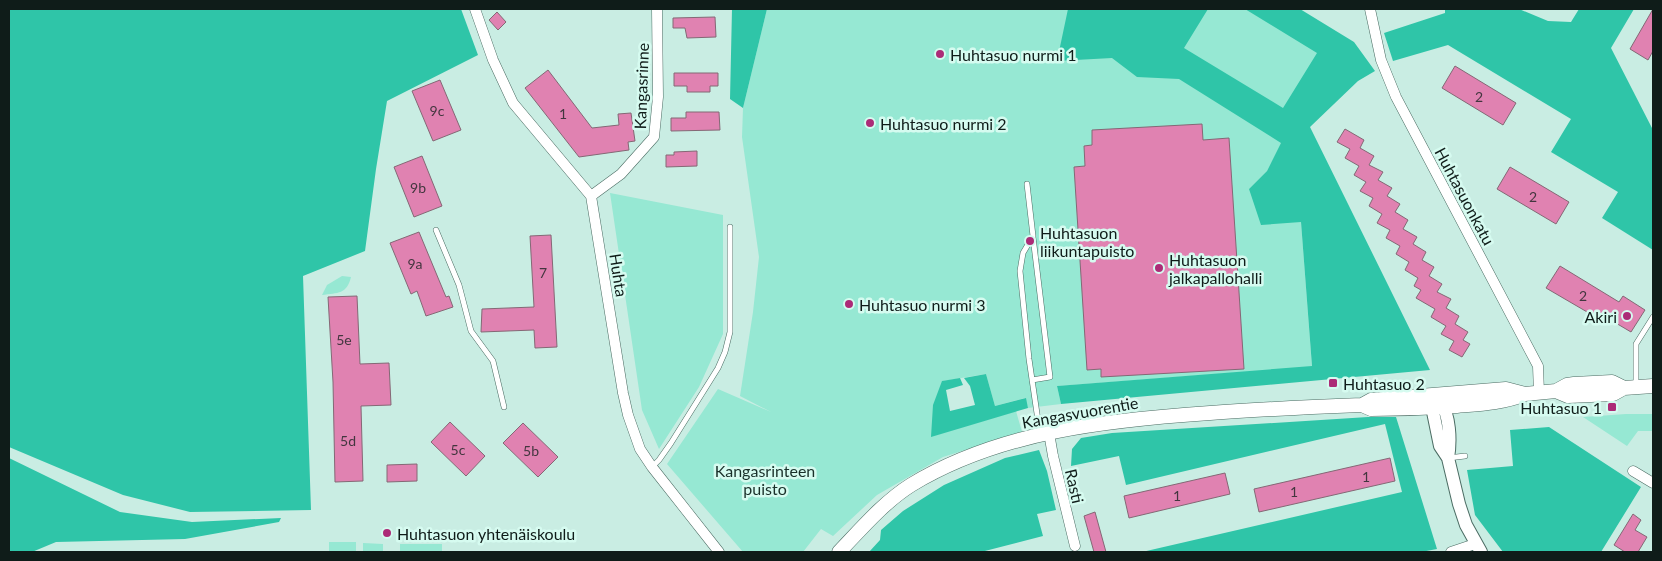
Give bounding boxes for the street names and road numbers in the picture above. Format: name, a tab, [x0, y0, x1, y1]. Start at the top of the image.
street label: Kangasrinne	[630, 42, 652, 130]
street label: Huhtasuonkatu	[1431, 144, 1499, 248]
street label: Huhta	[606, 252, 632, 298]
street label: Kangasvuorentie	[1020, 392, 1140, 432]
street label: Rasti	[1062, 467, 1088, 505]

